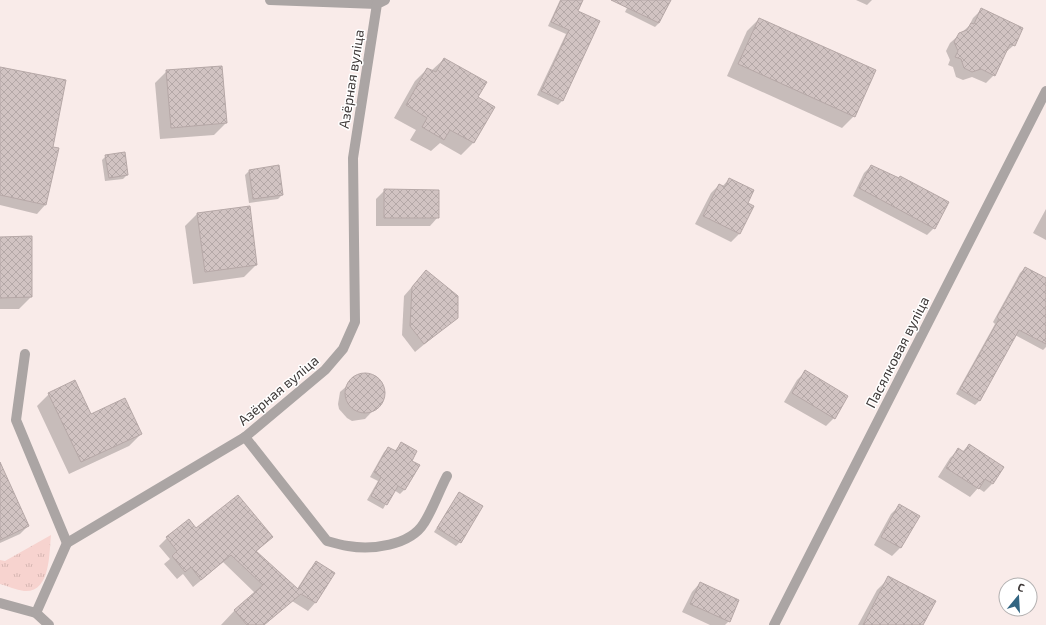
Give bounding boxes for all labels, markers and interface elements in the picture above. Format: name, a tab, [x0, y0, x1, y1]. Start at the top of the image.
street label: Азёрная вуліца	[335, 28, 367, 130]
street label: Пасялковая вуліца	[861, 293, 933, 411]
street label: Азёрная вуліца	[234, 351, 322, 429]
north arrow	[998, 577, 1038, 617]
text: С	[1016, 580, 1027, 594]

